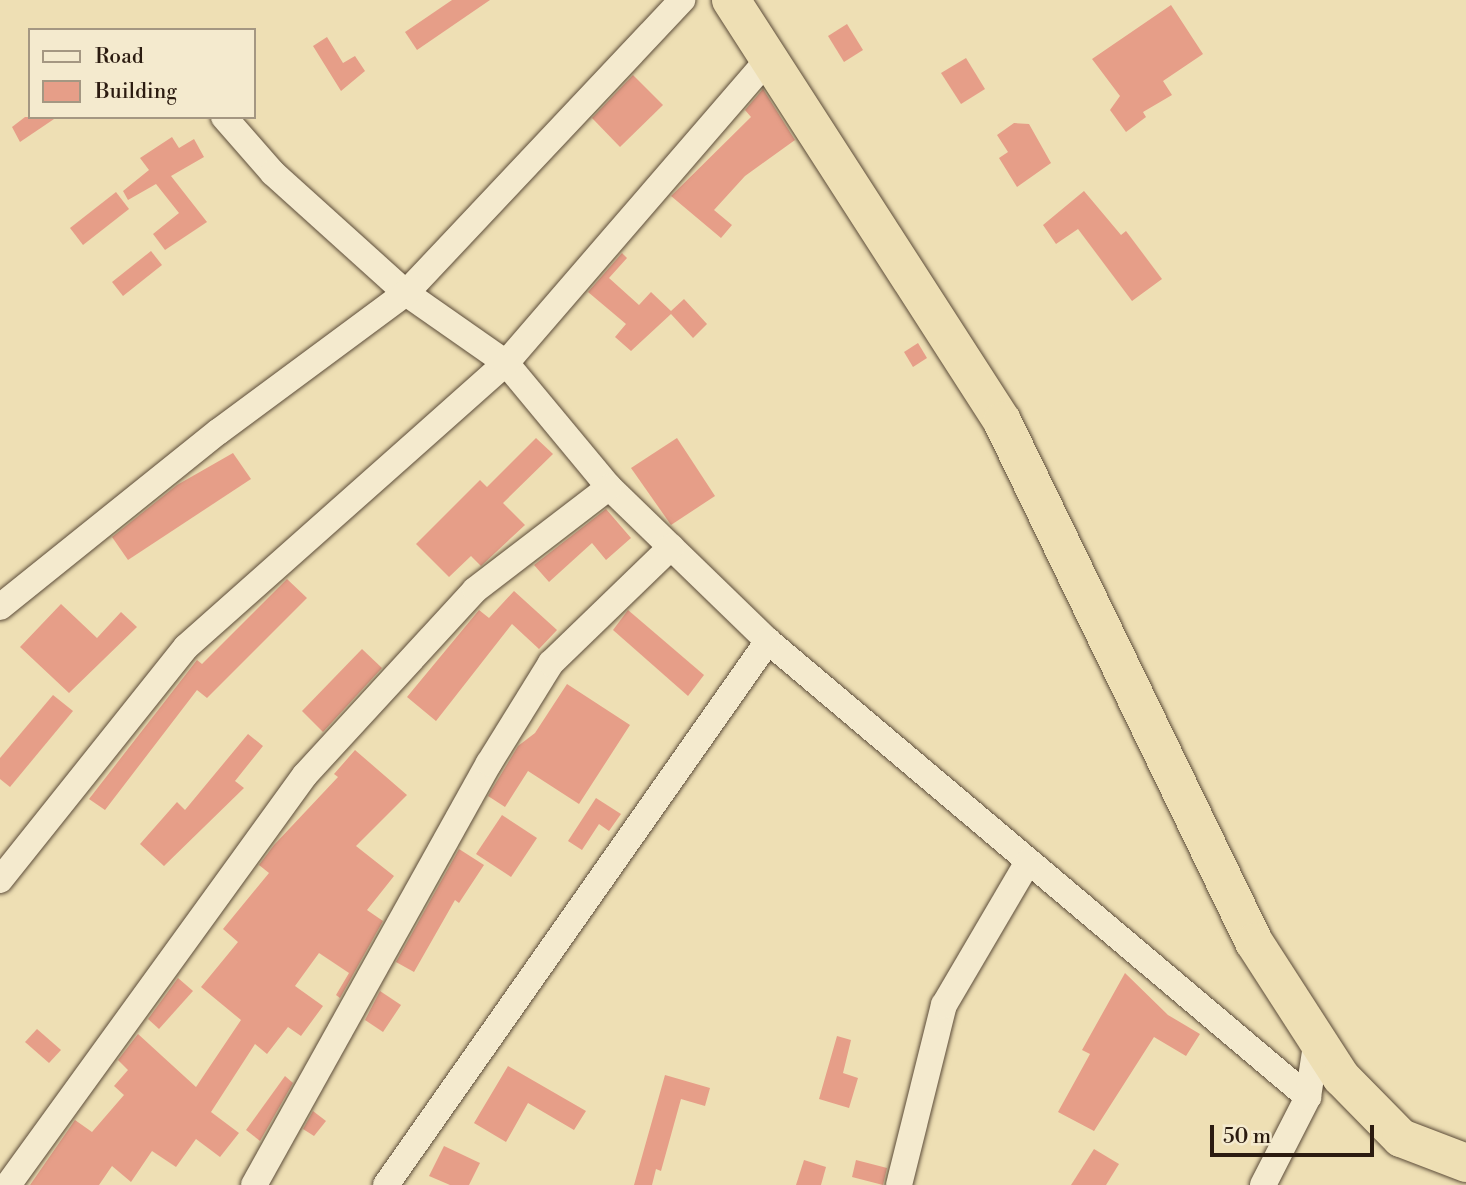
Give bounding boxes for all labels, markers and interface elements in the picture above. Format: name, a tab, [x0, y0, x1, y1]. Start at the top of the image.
legend	[28, 28, 256, 119]
text: Road	[95, 44, 144, 70]
text: Building	[95, 79, 177, 105]
scale bar	[1214, 1112, 1378, 1156]
text: 50 m	[1223, 1124, 1271, 1150]

